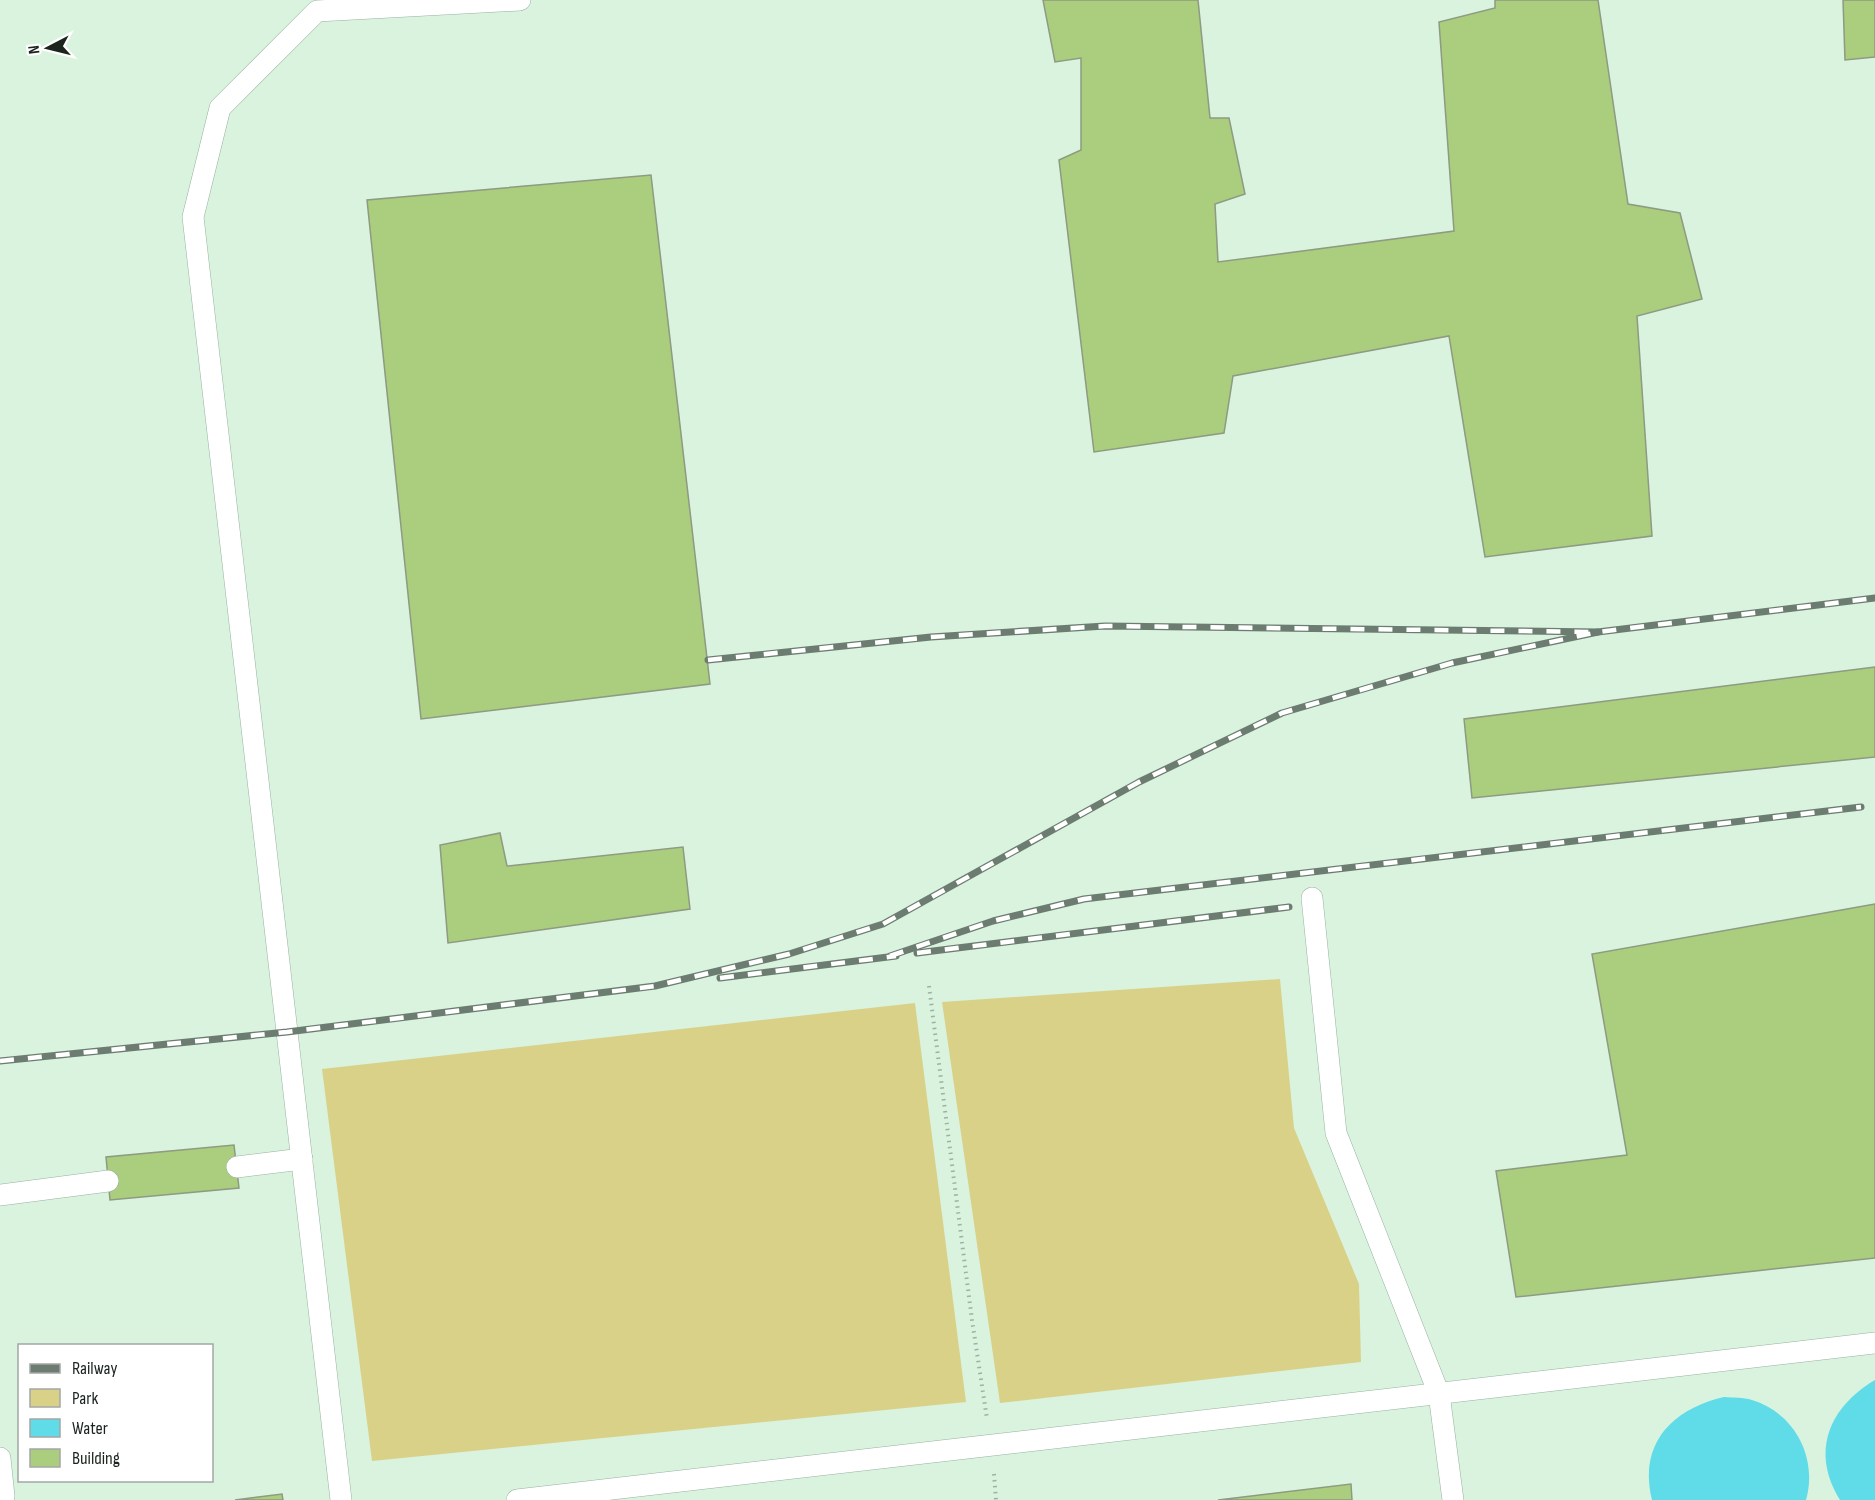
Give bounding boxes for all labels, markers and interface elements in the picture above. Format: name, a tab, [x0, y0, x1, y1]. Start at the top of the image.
north arrow	[18, 18, 78, 78]
text: N	[25, 44, 45, 55]
legend	[18, 1344, 213, 1482]
text: Railway	[72, 1358, 117, 1379]
text: Park	[72, 1388, 98, 1409]
text: Water	[72, 1418, 108, 1439]
text: Building	[72, 1448, 120, 1469]

